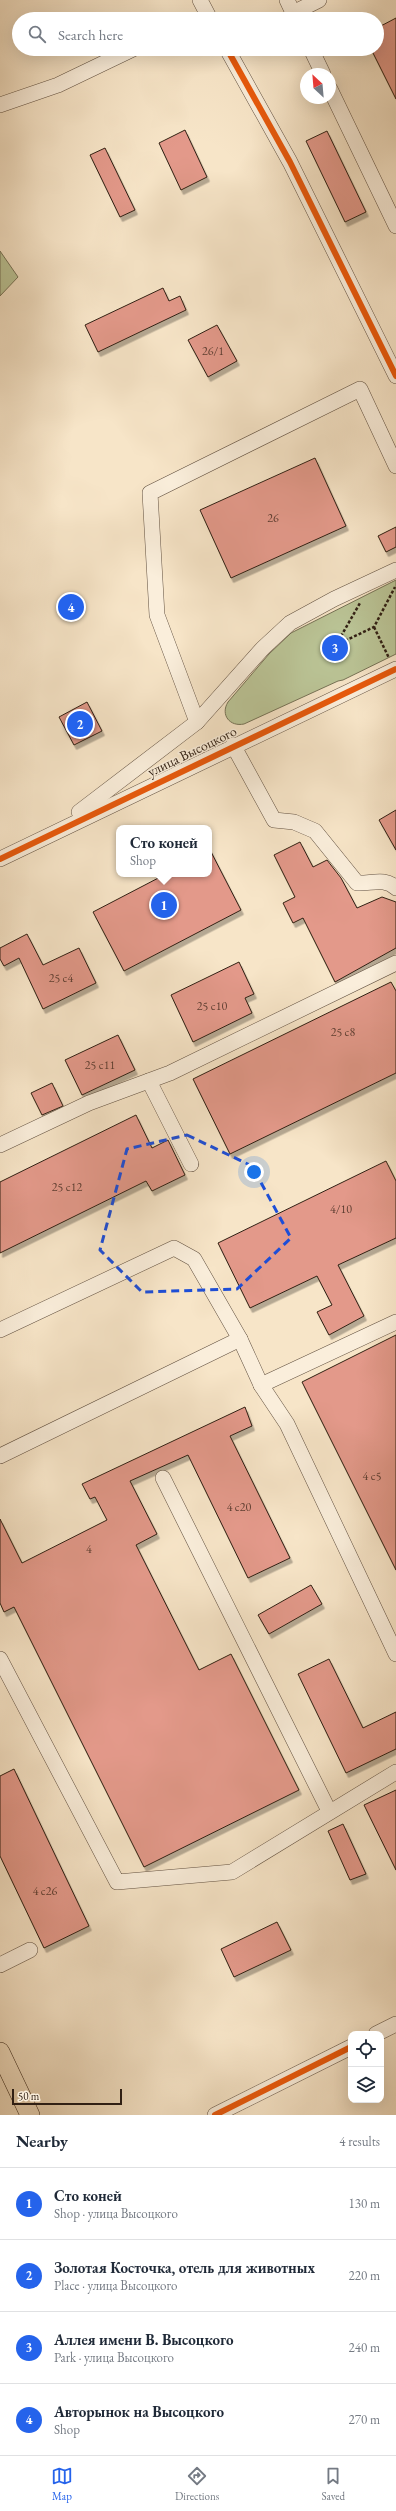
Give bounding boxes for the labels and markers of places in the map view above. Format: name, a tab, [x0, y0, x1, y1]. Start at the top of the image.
pin: 4	[58, 592, 84, 622]
pin: 3	[322, 633, 348, 663]
pin: 2	[67, 709, 93, 739]
pin: 1	[151, 890, 177, 920]

